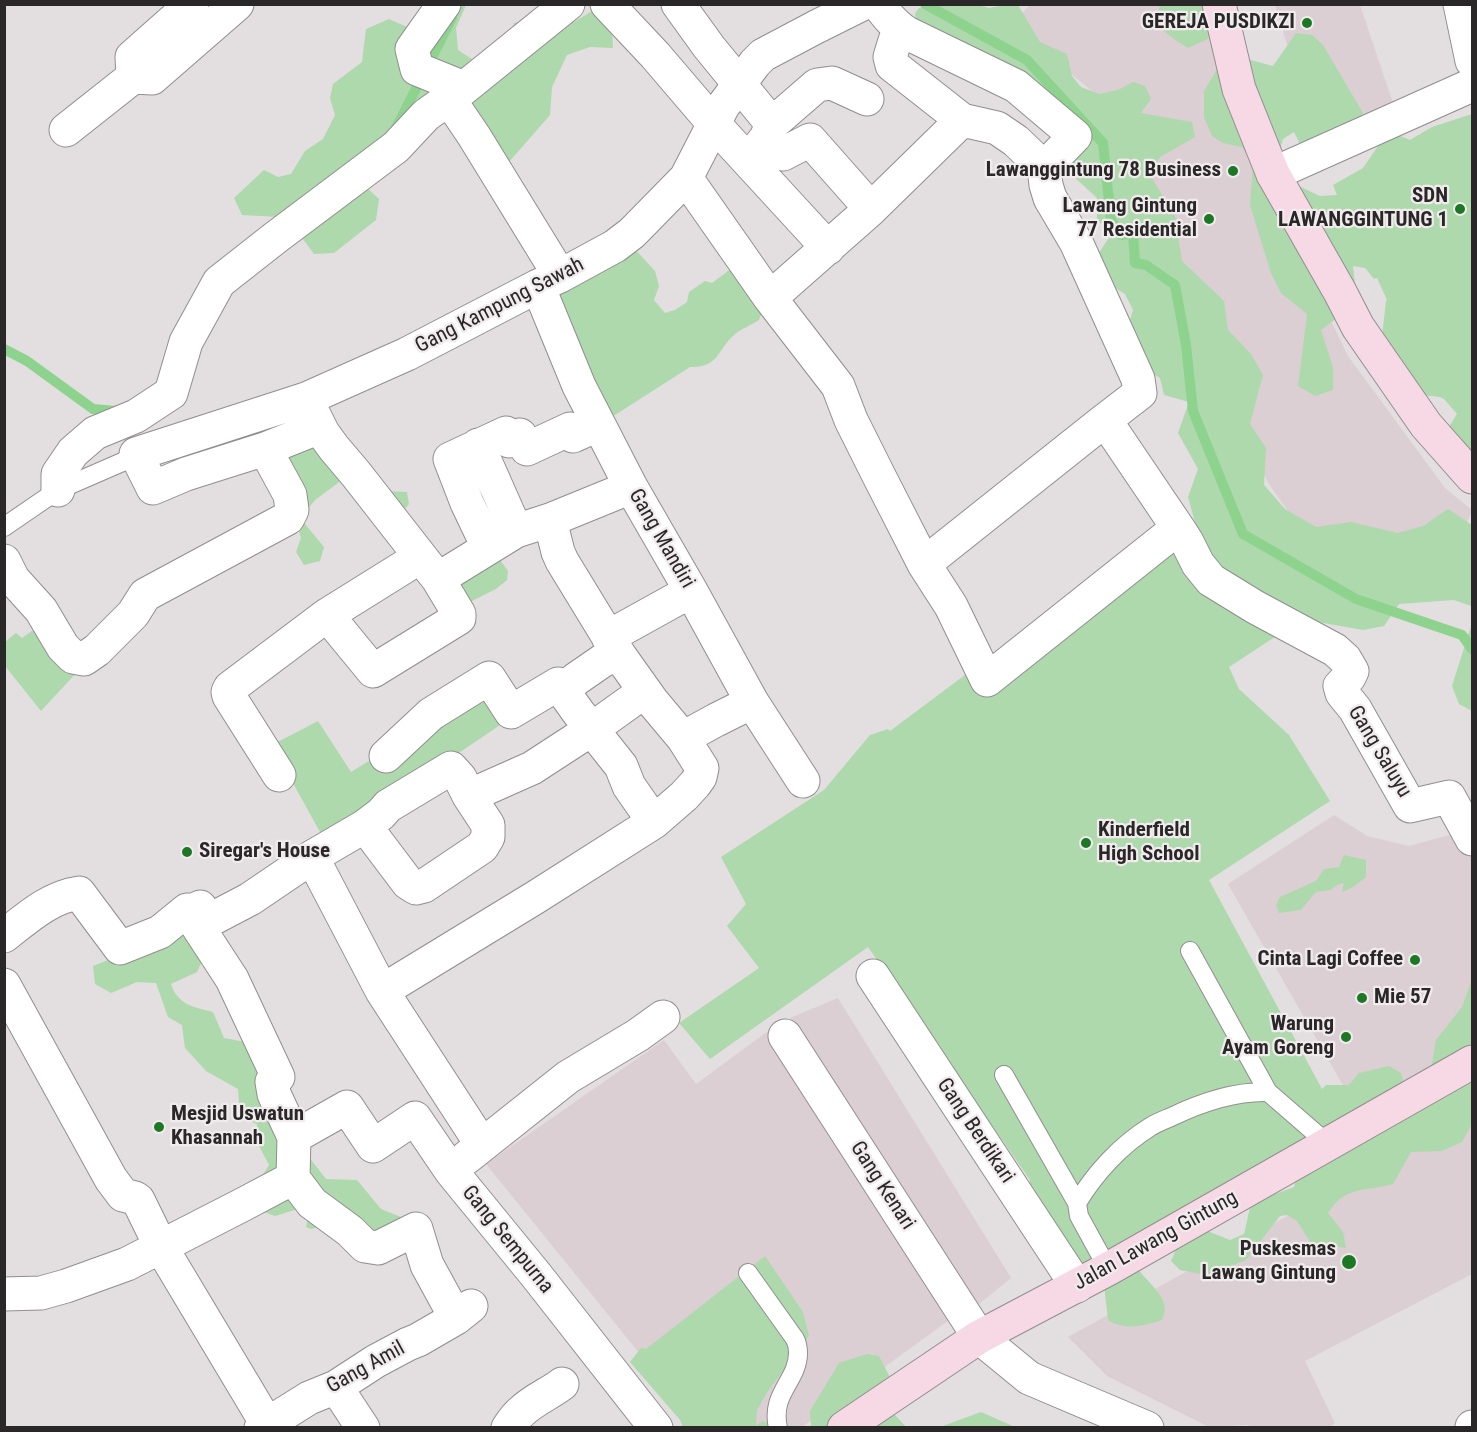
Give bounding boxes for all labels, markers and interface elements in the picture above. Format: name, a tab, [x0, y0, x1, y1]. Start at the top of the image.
place label: GEREJA PUSDIKZI	[1142, 10, 1295, 36]
marker: GEREJA PUSDIKZI	[1300, 16, 1314, 30]
place label: Lawanggintung 78 Business	[986, 158, 1221, 184]
marker: Lawanggintung 78 Business	[1226, 164, 1240, 178]
place label: SDN LAWANGGINTUNG 1	[1278, 184, 1448, 234]
place label: Lawang Gintung 77 Residential	[1063, 194, 1197, 244]
marker: SDN LAWANGGINTUNG 1	[1453, 202, 1467, 216]
marker: Lawang Gintung 77 Residential	[1202, 212, 1216, 226]
street label: Gang Kampung Sawah	[412, 253, 588, 359]
street label: Gang Mandiri	[622, 485, 700, 593]
street label: Gang Saluyu	[1342, 702, 1416, 802]
place label: Kinderfield High School	[1098, 818, 1199, 868]
marker: Kinderfield High School	[1079, 836, 1093, 850]
place label: Siregar's House	[199, 839, 330, 865]
marker: Siregar's House	[180, 845, 194, 859]
place label: Cinta Lagi Coffee	[1258, 947, 1403, 973]
marker: Cinta Lagi Coffee	[1408, 953, 1422, 967]
place label: Mie 57	[1374, 985, 1431, 1011]
marker: Mie 57	[1355, 991, 1369, 1005]
place label: Warung Ayam Goreng	[1222, 1012, 1334, 1062]
marker: Warung Ayam Goreng	[1339, 1030, 1353, 1044]
street label: Gang Berdikari	[931, 1074, 1019, 1188]
place label: Mesjid Uswatun Khasannah	[171, 1102, 304, 1152]
marker: Mesjid Uswatun Khasannah	[152, 1120, 166, 1134]
street label: Gang Kenari	[844, 1137, 920, 1235]
street label: Gang Sempurna	[456, 1181, 558, 1299]
street label: Jalan Lawang Gintung	[1070, 1186, 1242, 1296]
place label: Puskesmas Lawang Gintung	[1202, 1237, 1336, 1287]
marker: Puskesmas Lawang Gintung	[1340, 1253, 1358, 1271]
street label: Gang Amil	[323, 1336, 409, 1400]

